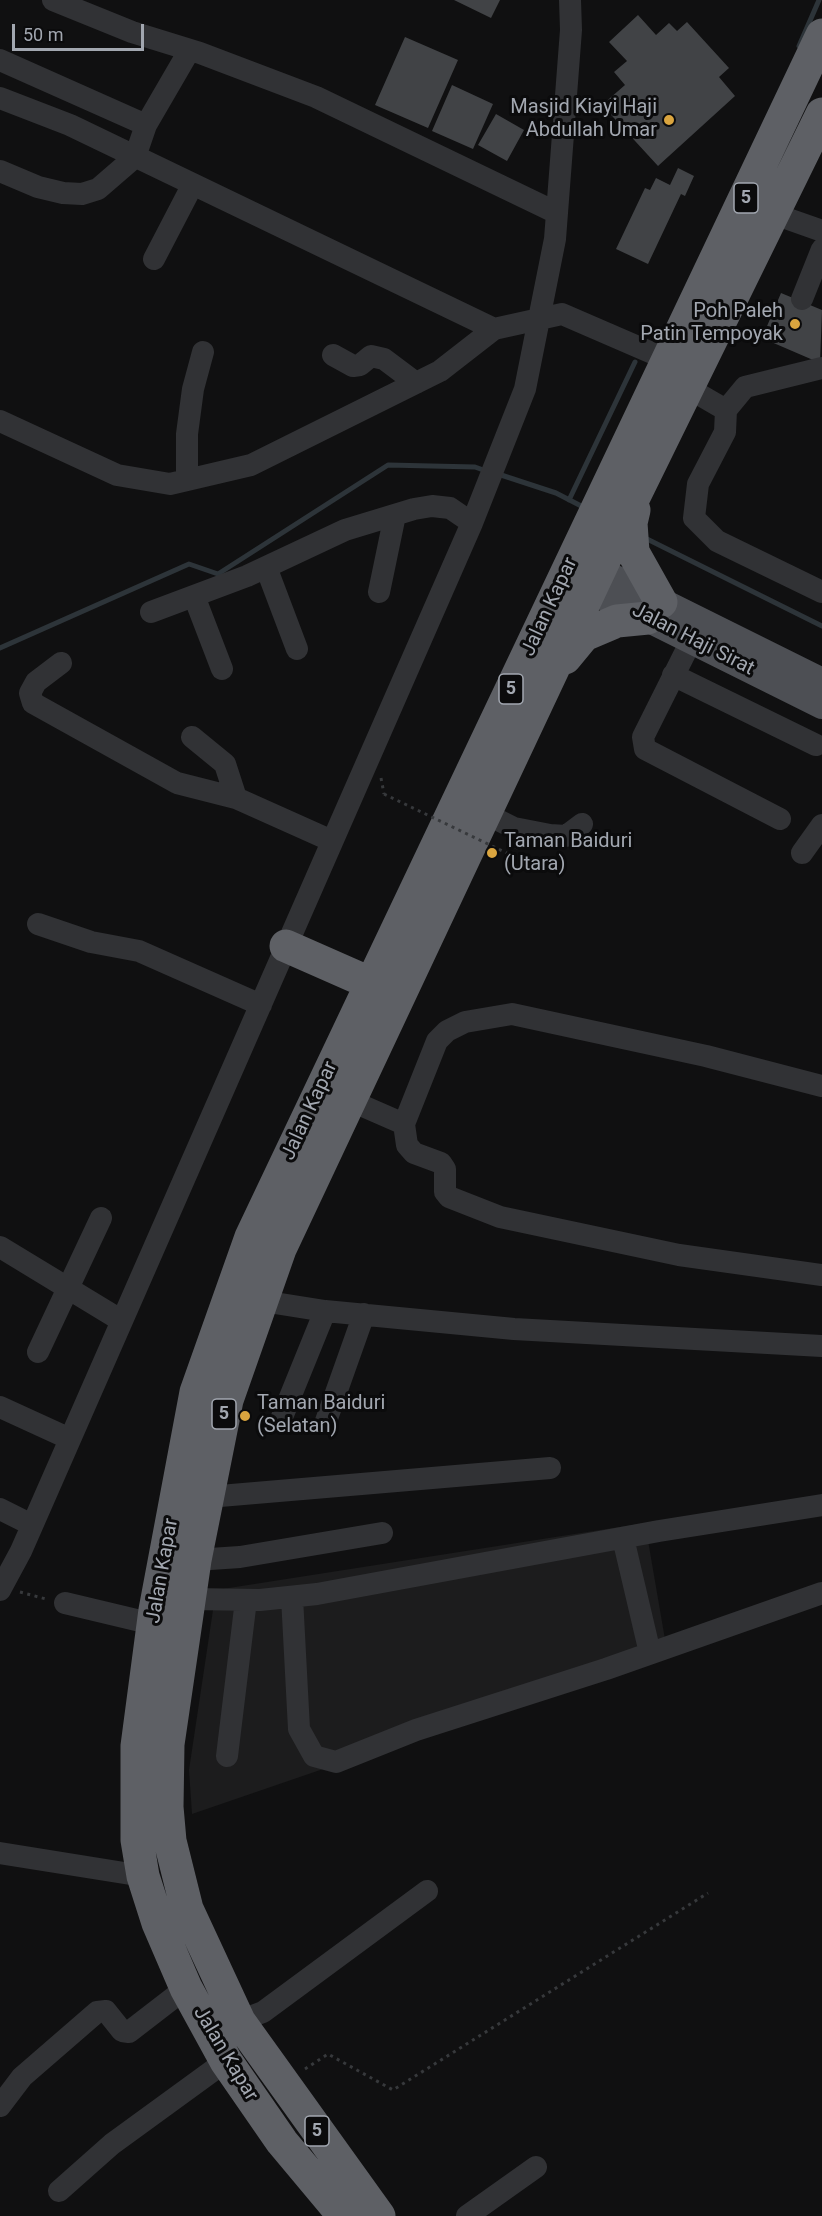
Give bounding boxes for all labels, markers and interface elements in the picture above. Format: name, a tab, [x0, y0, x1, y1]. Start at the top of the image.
scale bar	[15, 12, 147, 50]
text: 50 m	[23, 24, 63, 45]
place label: Masjid Kiayi Haji Abdullah Umar	[510, 96, 657, 143]
marker: Masjid Kiayi Haji Abdullah Umar	[662, 113, 676, 127]
road number: 5	[734, 183, 758, 213]
place label: Poh Paleh Patin Tempoyak	[640, 300, 783, 347]
marker: Poh Paleh Patin Tempoyak	[788, 317, 802, 331]
street label: Jalan Kapar	[517, 554, 583, 660]
street label: Jalan Haji Sirat	[628, 599, 758, 681]
road number: 5	[499, 674, 523, 704]
place label: Taman Baiduri (Utara)	[504, 830, 632, 877]
marker: Taman Baiduri (Utara)	[485, 846, 499, 860]
street label: Jalan Kapar	[277, 1058, 343, 1164]
place label: Taman Baiduri (Selatan)	[257, 1392, 385, 1439]
road number: 5	[212, 1399, 236, 1429]
marker: Taman Baiduri (Selatan)	[238, 1409, 252, 1423]
street label: Jalan Kapar	[142, 1517, 184, 1625]
street label: Jalan Kapar	[187, 2002, 263, 2106]
road number: 5	[305, 2116, 329, 2146]

